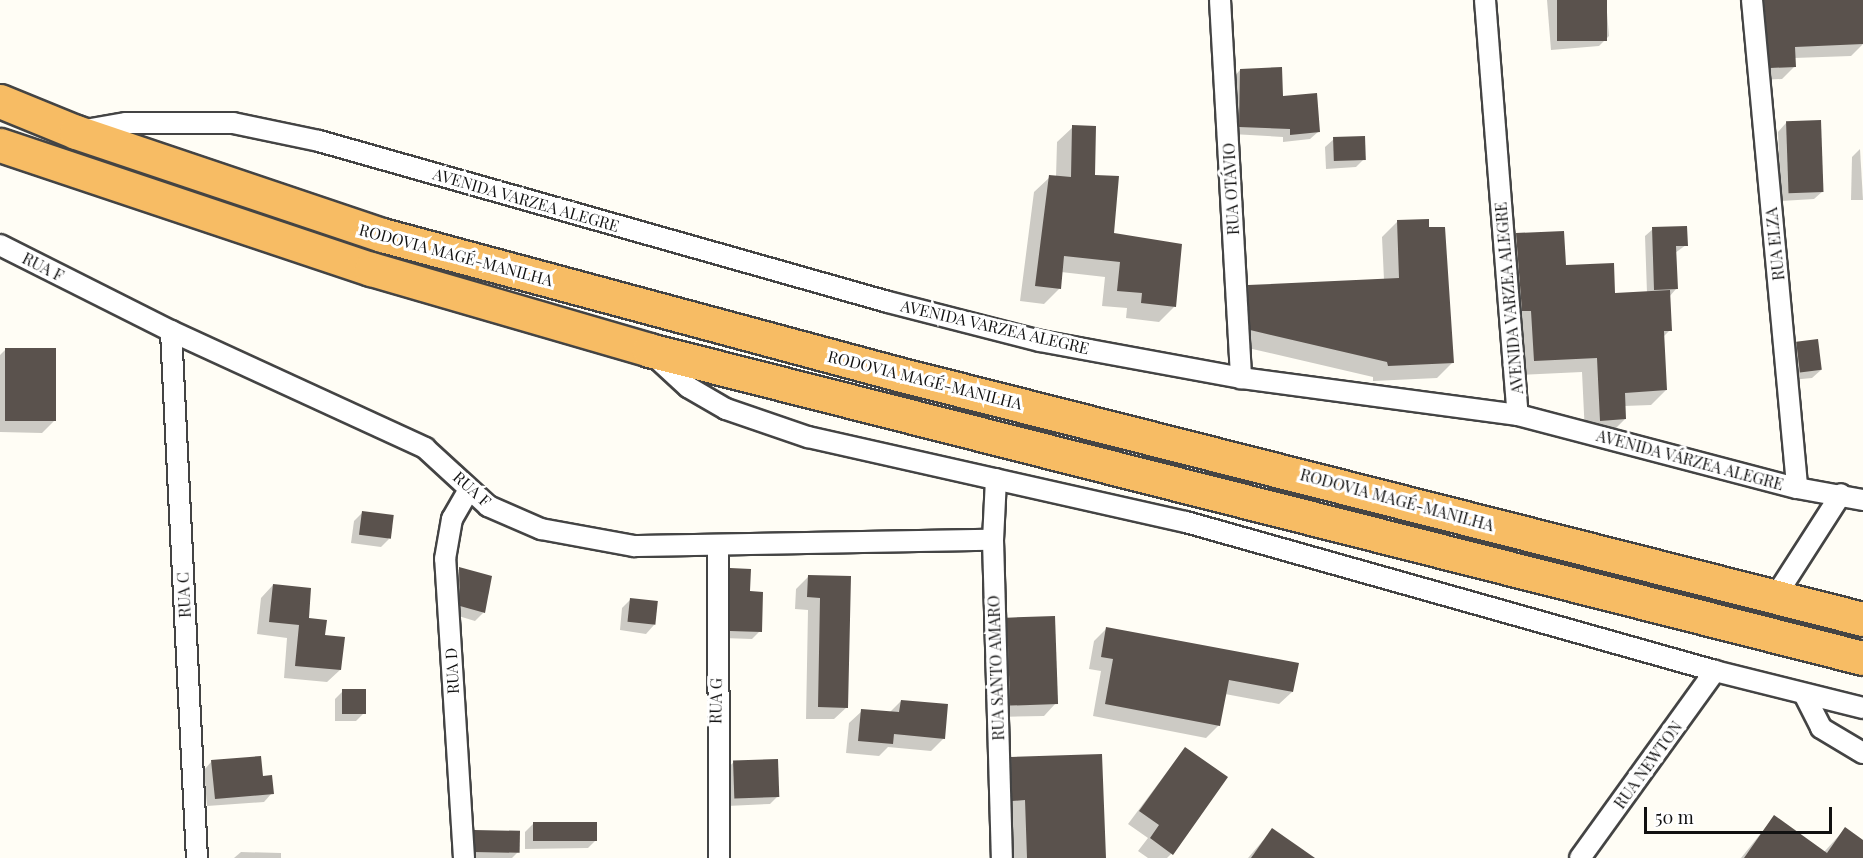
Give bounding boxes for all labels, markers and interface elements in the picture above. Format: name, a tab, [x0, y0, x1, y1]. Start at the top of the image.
street label: RUA OTÁVIO	[1219, 142, 1243, 236]
street label: AVENIDA VARZEA ALEGRE	[430, 164, 622, 236]
street label: AVENIDA VARZEA ALEGRE	[1491, 201, 1527, 395]
street label: RUA ELZA	[1762, 206, 1788, 282]
street label: RODOVIA MAGÉ-MANILHA	[357, 220, 555, 290]
street label: RUA F	[19, 248, 67, 286]
street label: AVENIDA VARZEA ALEGRE	[898, 296, 1092, 358]
street label: RODOVIA MAGÉ-MANILHA	[826, 347, 1024, 413]
street label: AVENIDA VÁRZEA ALEGRE	[1594, 426, 1786, 494]
street label: RODOVIA MAGÉ-MANILHA	[1298, 465, 1496, 535]
street label: RUA F	[449, 467, 495, 511]
street label: RUA C	[173, 572, 195, 618]
street label: RUA SANTO AMARO	[984, 595, 1008, 741]
street label: RUA D	[441, 647, 463, 695]
street label: RUA G	[706, 678, 726, 724]
street label: RUA NEWTON	[1610, 718, 1686, 812]
scale bar	[1647, 795, 1834, 833]
text: 50 m	[1655, 805, 1694, 829]

